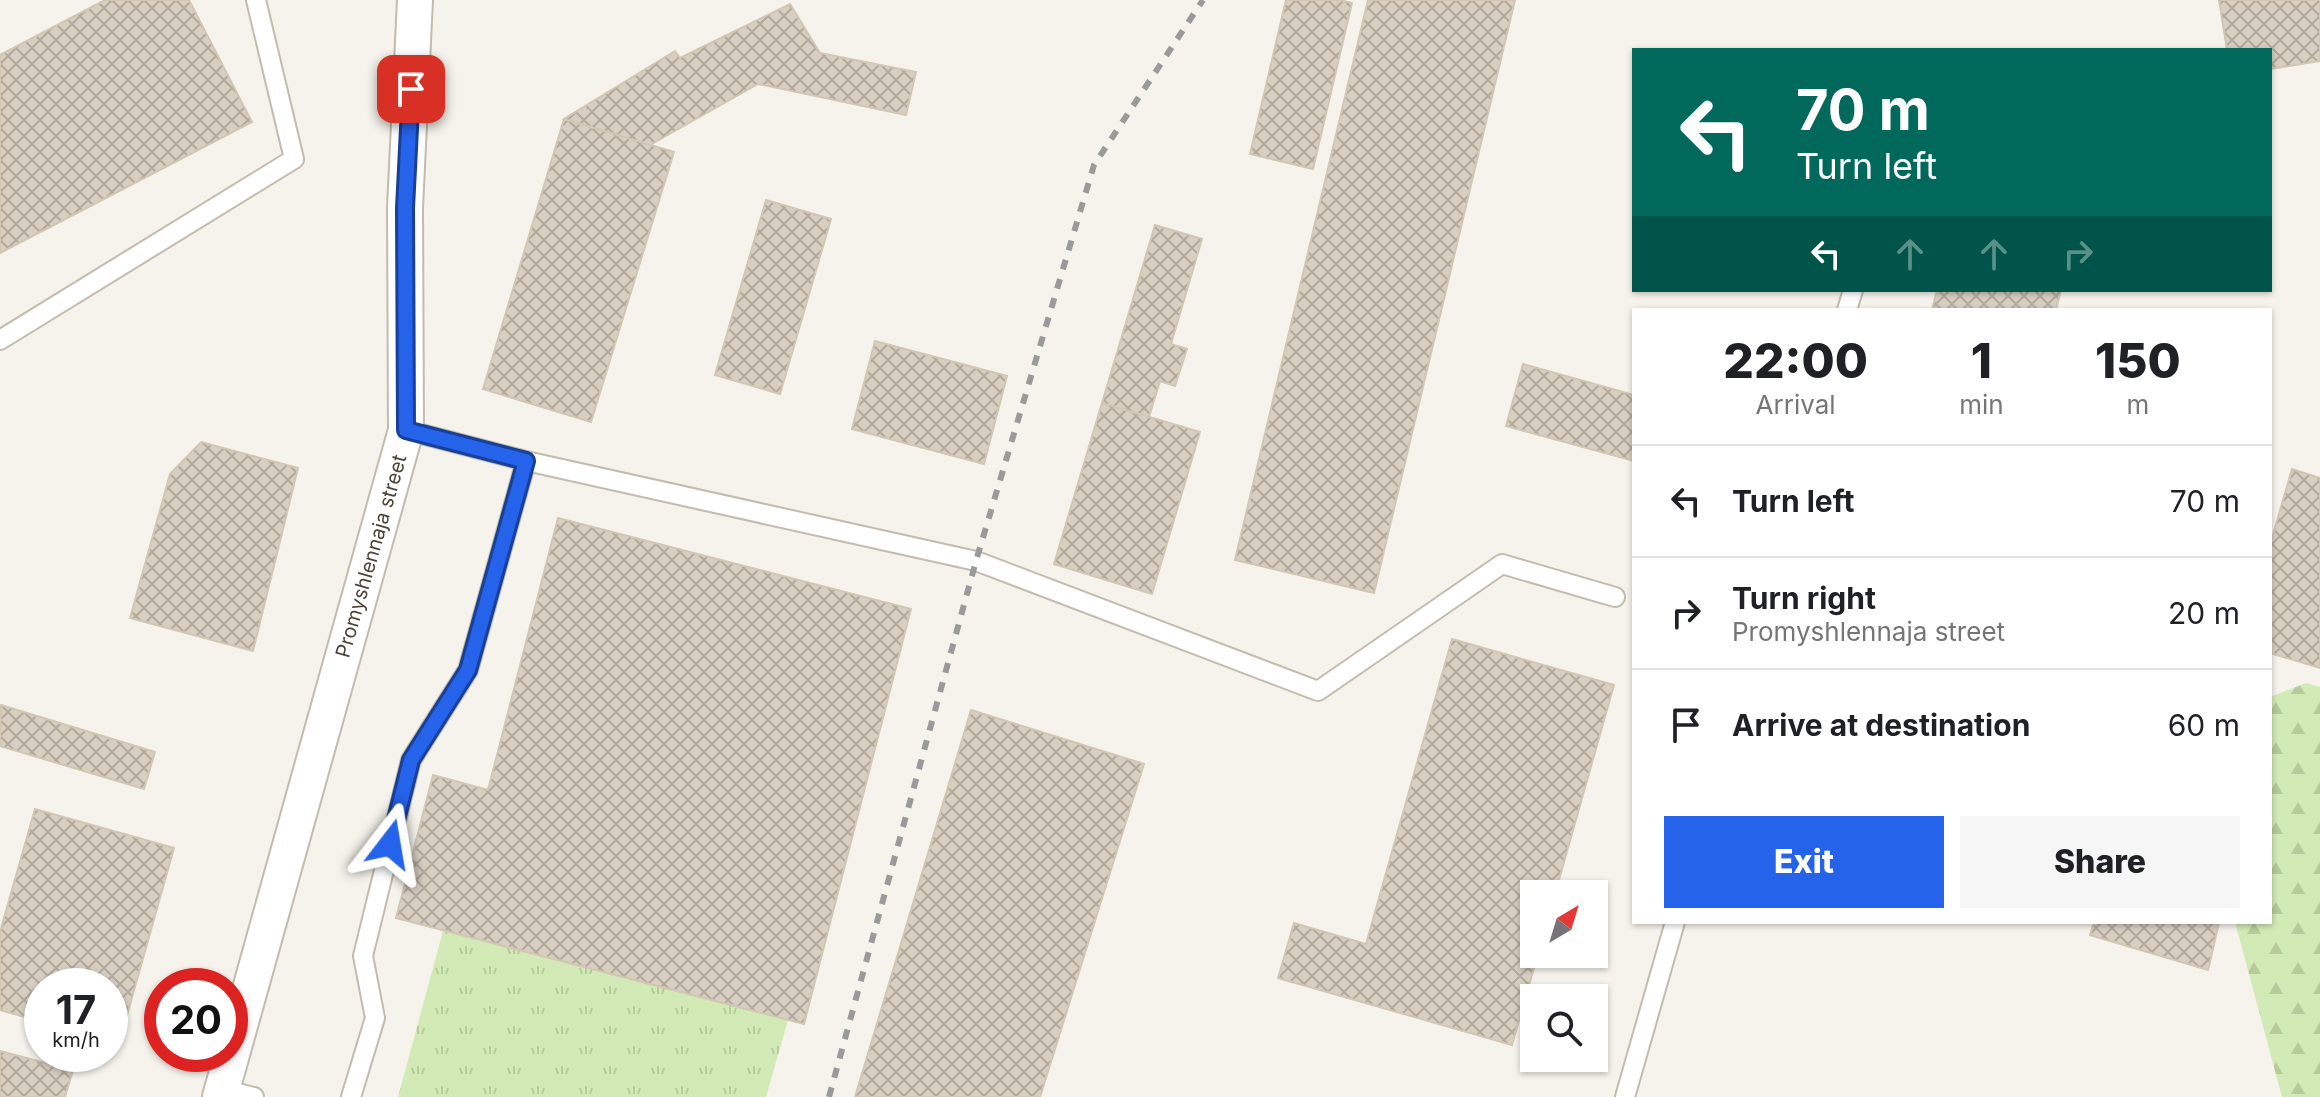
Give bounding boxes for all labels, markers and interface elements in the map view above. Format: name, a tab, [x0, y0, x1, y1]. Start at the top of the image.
pin	[377, 55, 445, 123]
icon: arrive	[389, 67, 433, 111]
text: 70 m	[1796, 76, 1930, 144]
icon: left	[1664, 80, 1768, 184]
text: Turn left	[1796, 144, 1937, 188]
icon: left	[1804, 232, 1848, 276]
icon: ahead	[1888, 232, 1932, 276]
icon: ahead	[1972, 232, 2016, 276]
icon: right	[2056, 232, 2100, 276]
text: 22:00	[1723, 331, 1868, 390]
text: 1	[1971, 331, 1992, 390]
text: 150	[2095, 331, 2181, 390]
text: Arrival	[1756, 389, 1836, 420]
text: min	[1959, 389, 2004, 420]
text: m	[2126, 389, 2149, 420]
street label: Promyshlennaja street	[331, 451, 412, 660]
icon: left	[1664, 479, 1708, 523]
text: Turn left	[1732, 483, 1854, 519]
text: 70 m	[2170, 483, 2240, 519]
text: Turn right	[1732, 580, 1876, 616]
icon: right	[1664, 591, 1708, 635]
text: 20 m	[2168, 595, 2240, 631]
text: Promyshlennaja street	[1732, 616, 2005, 647]
icon: arrive	[1664, 703, 1708, 747]
text: Arrive at destination	[1732, 707, 2030, 743]
text: 60 m	[2168, 707, 2240, 743]
position arrow	[348, 802, 432, 886]
button: Exit	[1664, 816, 1944, 908]
button: Share	[1960, 816, 2240, 908]
north arrow	[1520, 880, 1608, 968]
map controls	[1520, 880, 1608, 1072]
speed limit sign: 20	[144, 968, 248, 1072]
button: search	[1520, 984, 1608, 1072]
text: 17	[56, 985, 96, 1034]
text: km/h	[52, 1028, 100, 1052]

